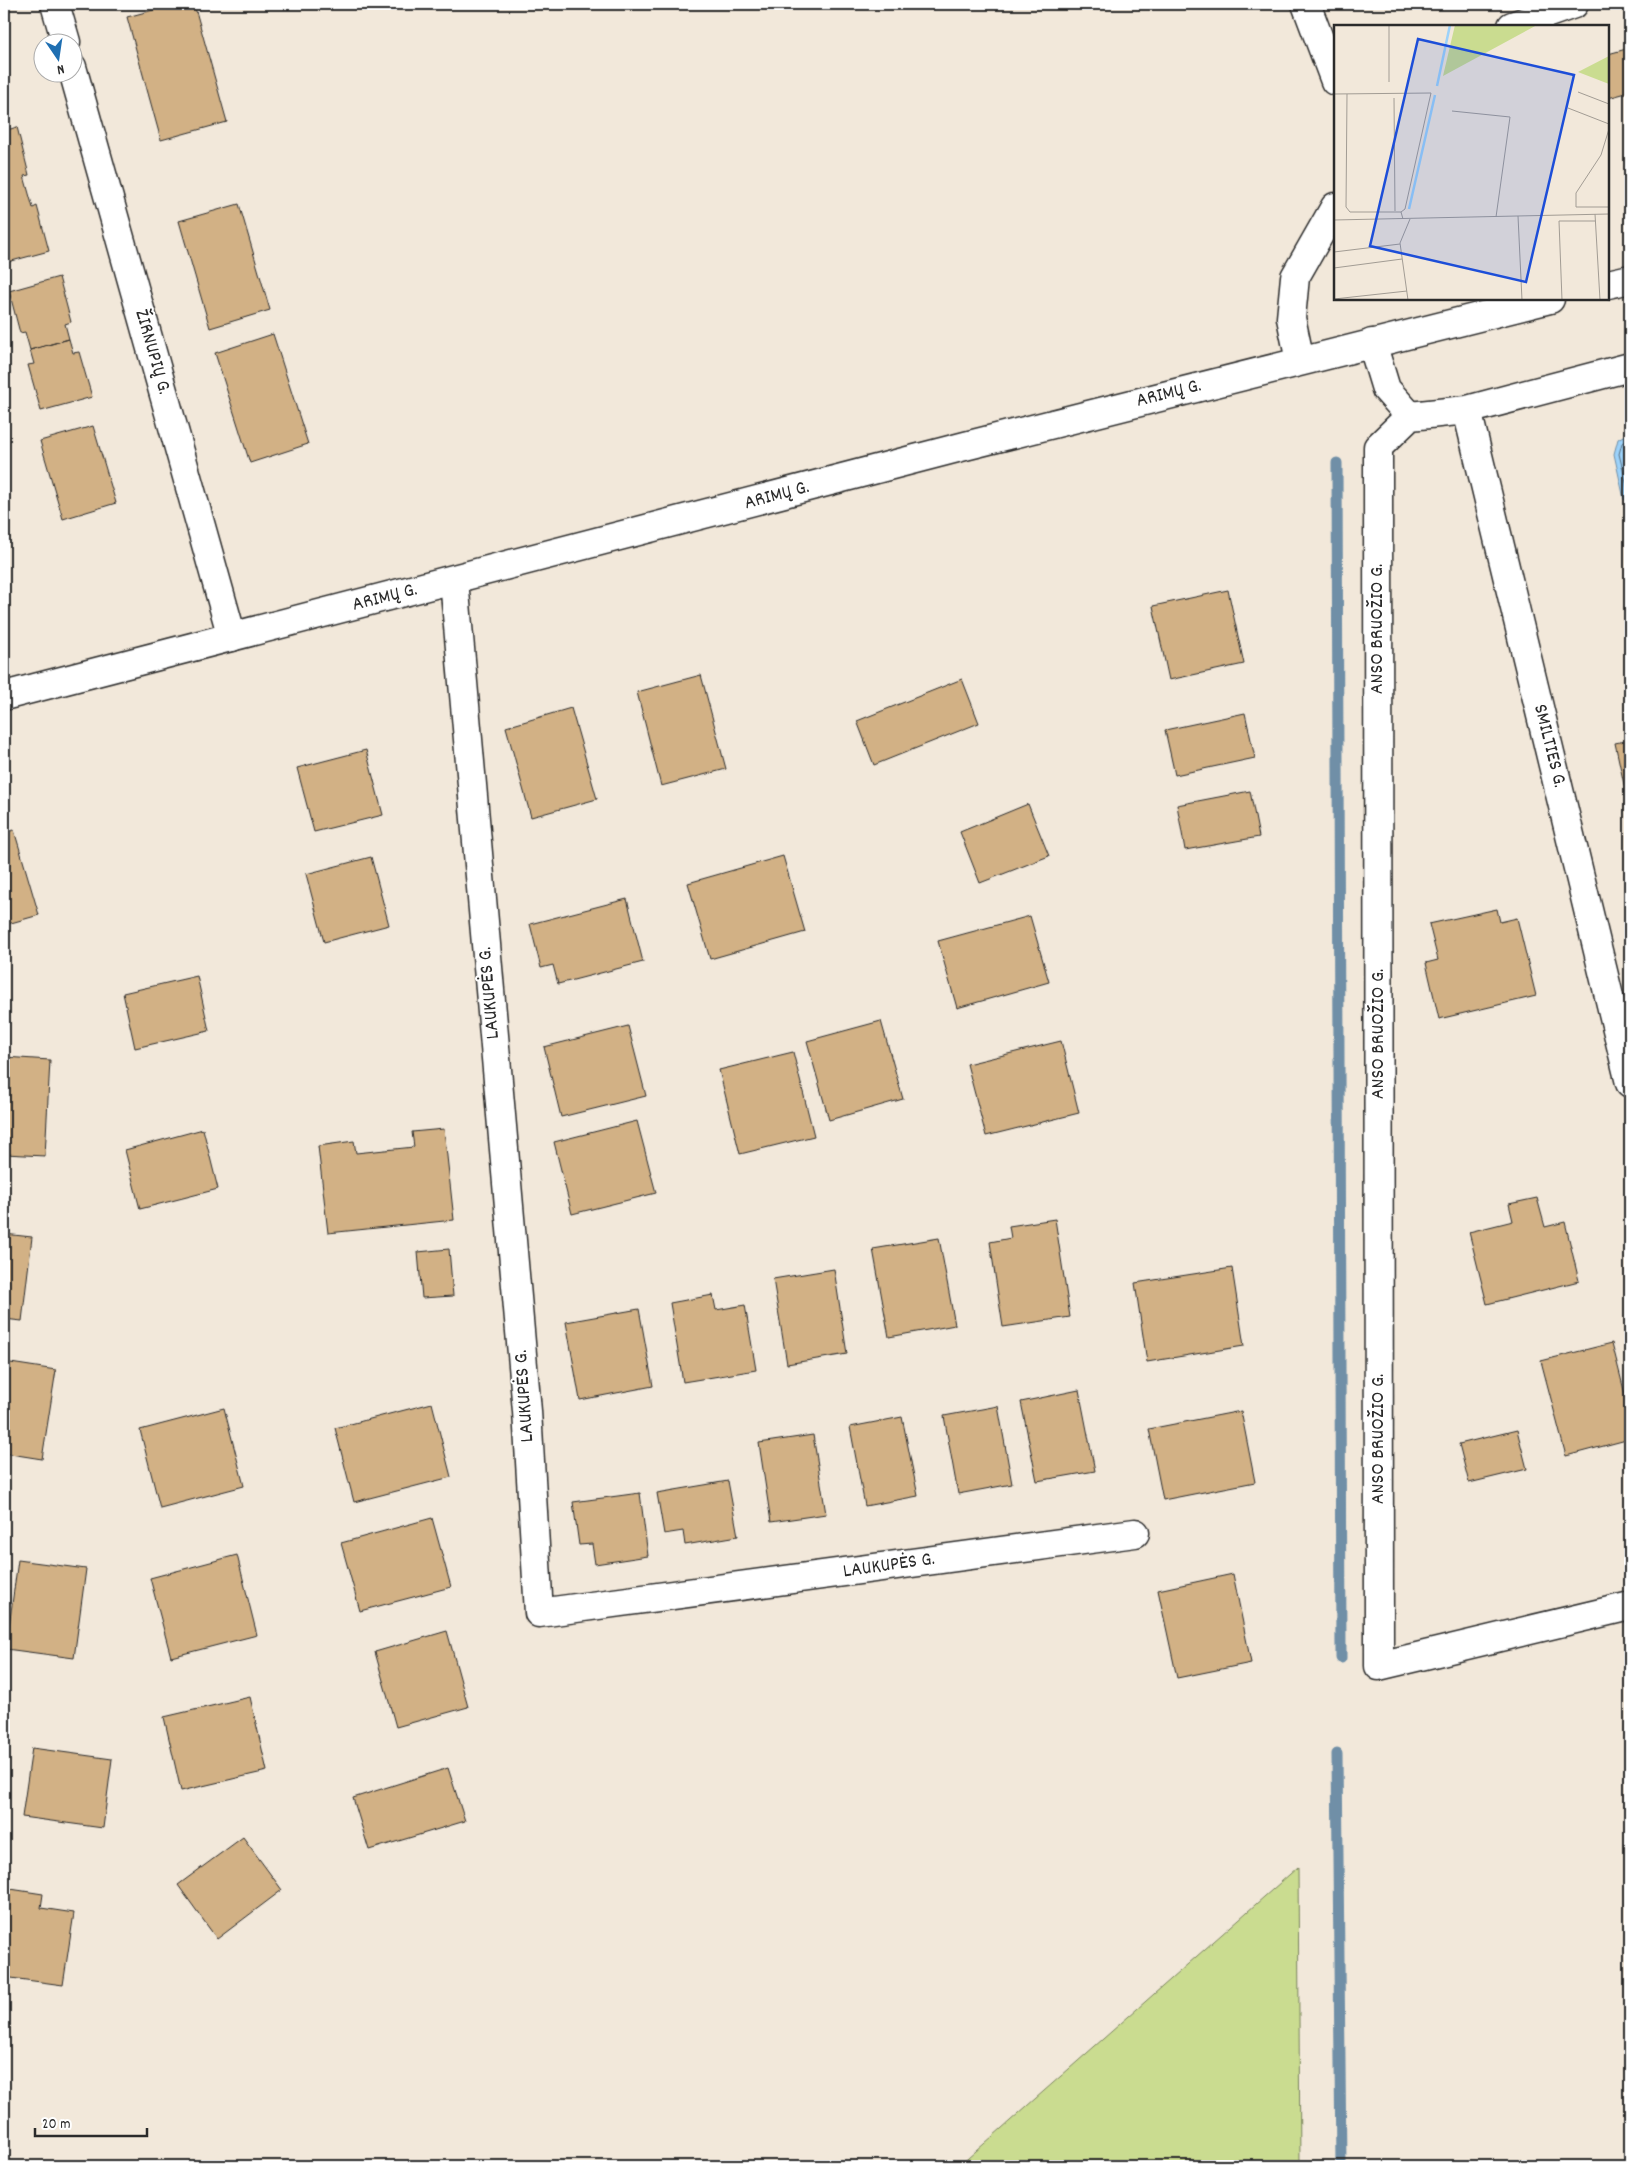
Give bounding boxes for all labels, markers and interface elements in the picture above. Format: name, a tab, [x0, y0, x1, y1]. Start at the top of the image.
inset map	[1334, 25, 1609, 300]
north arrow	[32, 32, 82, 82]
text: N	[55, 58, 66, 79]
street label: ŽIRNUPIŲ G.	[127, 306, 177, 398]
street label: ARIMŲ G.	[1133, 372, 1205, 416]
street label: ARIMŲ G.	[741, 474, 813, 518]
street label: ANSO BRUOŽIO G.	[1364, 564, 1392, 694]
street label: ARIMŲ G.	[349, 576, 421, 620]
street label: SMILTIES G.	[1525, 701, 1573, 791]
street label: LAUKUPĖS G.	[472, 946, 508, 1040]
street label: ANSO BRUOŽIO G.	[1365, 969, 1393, 1099]
street label: LAUKUPĖS G.	[508, 1349, 542, 1443]
street label: ANSO BRUOŽIO G.	[1365, 1374, 1393, 1504]
street label: LAUKUPĖS G.	[841, 1546, 937, 1586]
scale bar	[35, 2105, 148, 2137]
text: 20 m	[42, 2114, 70, 2136]

